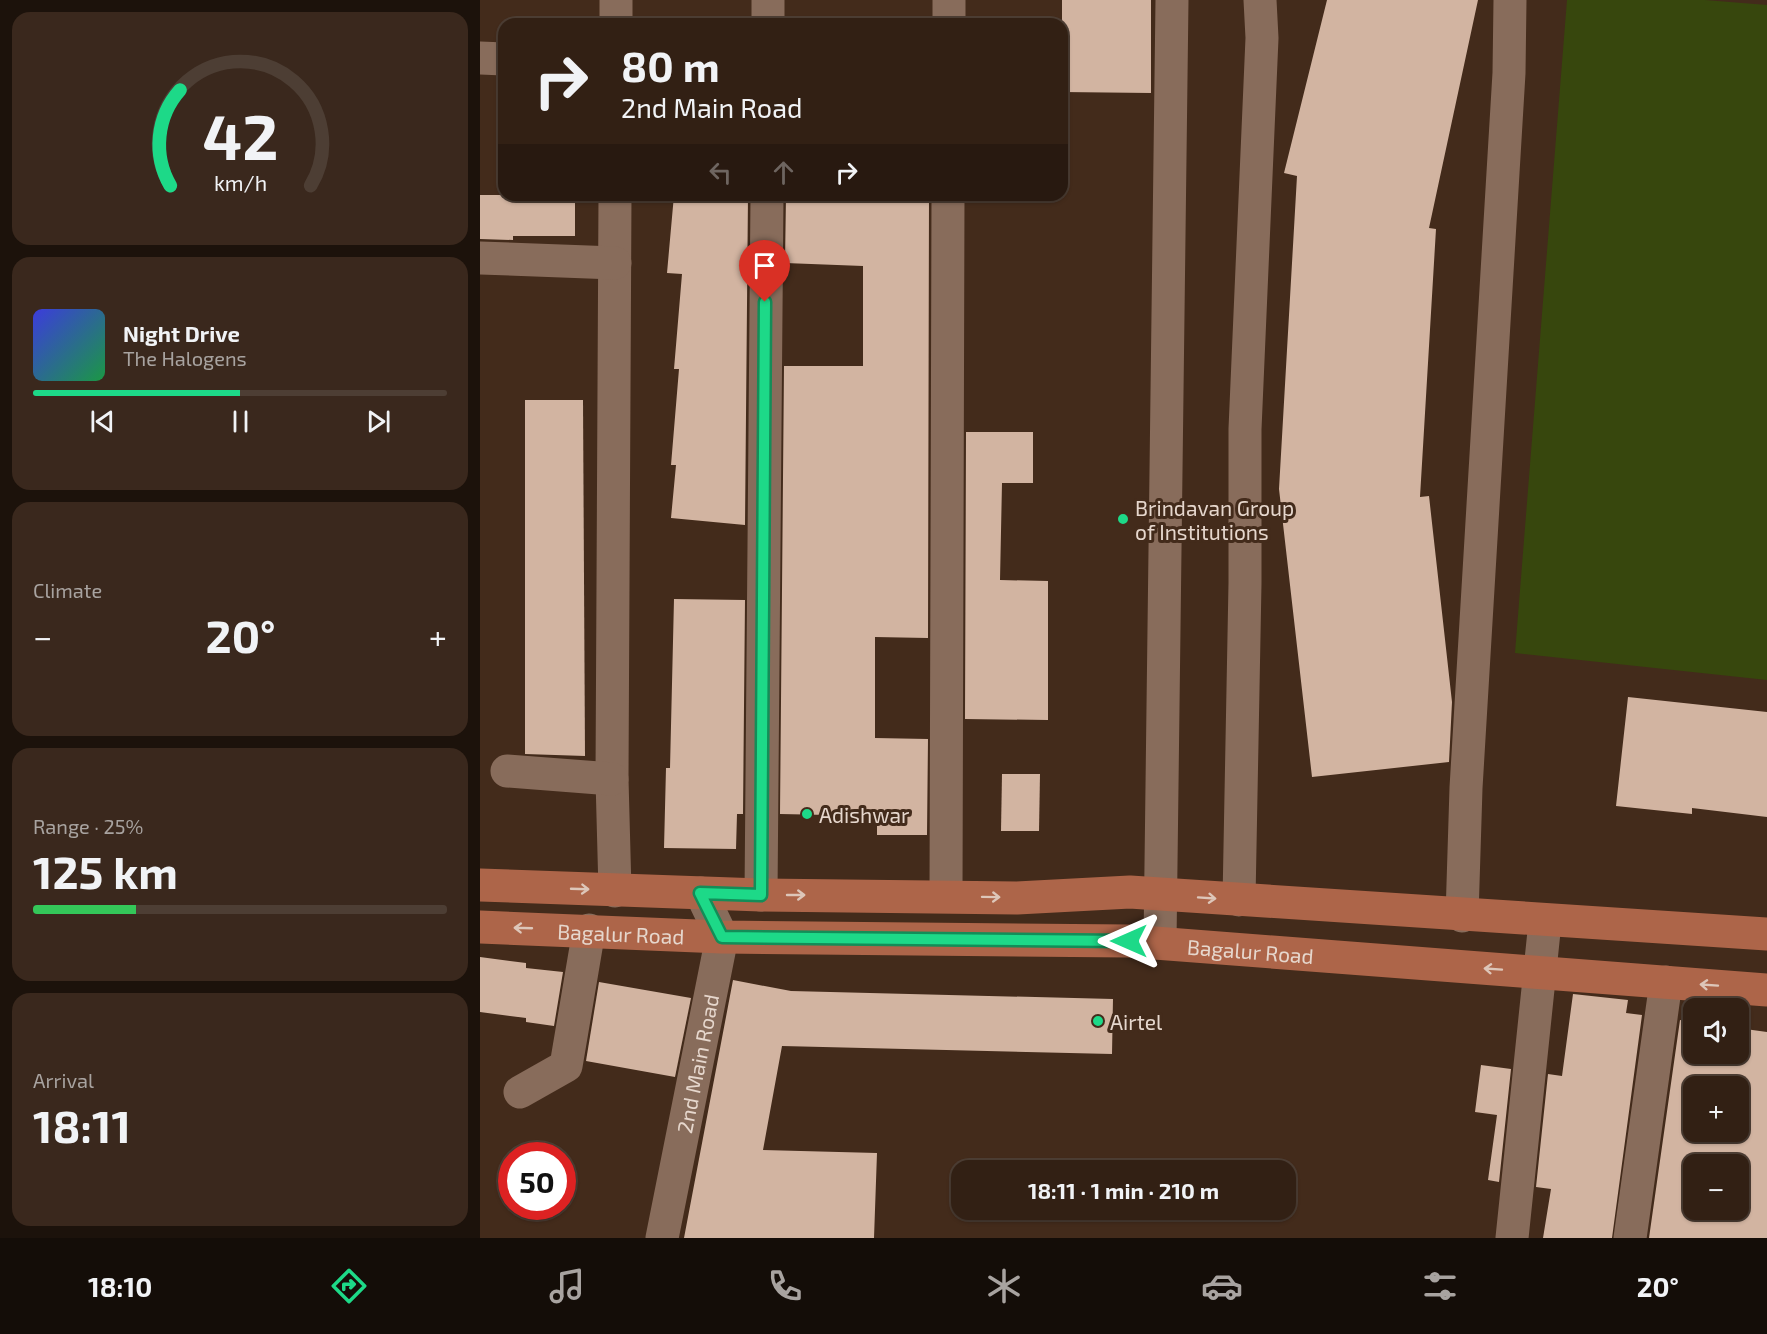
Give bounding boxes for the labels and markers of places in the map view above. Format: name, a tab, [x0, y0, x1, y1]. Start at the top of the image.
pin	[739, 240, 790, 302]
place label: Brindavan Group of Institutions	[1135, 495, 1294, 544]
marker: Brindavan Group of Institutions	[1116, 512, 1130, 526]
place label: Adishwar	[819, 802, 910, 827]
marker: Adishwar	[800, 807, 814, 821]
place label: Airtel	[1110, 1009, 1163, 1034]
marker: Airtel	[1091, 1014, 1105, 1028]

